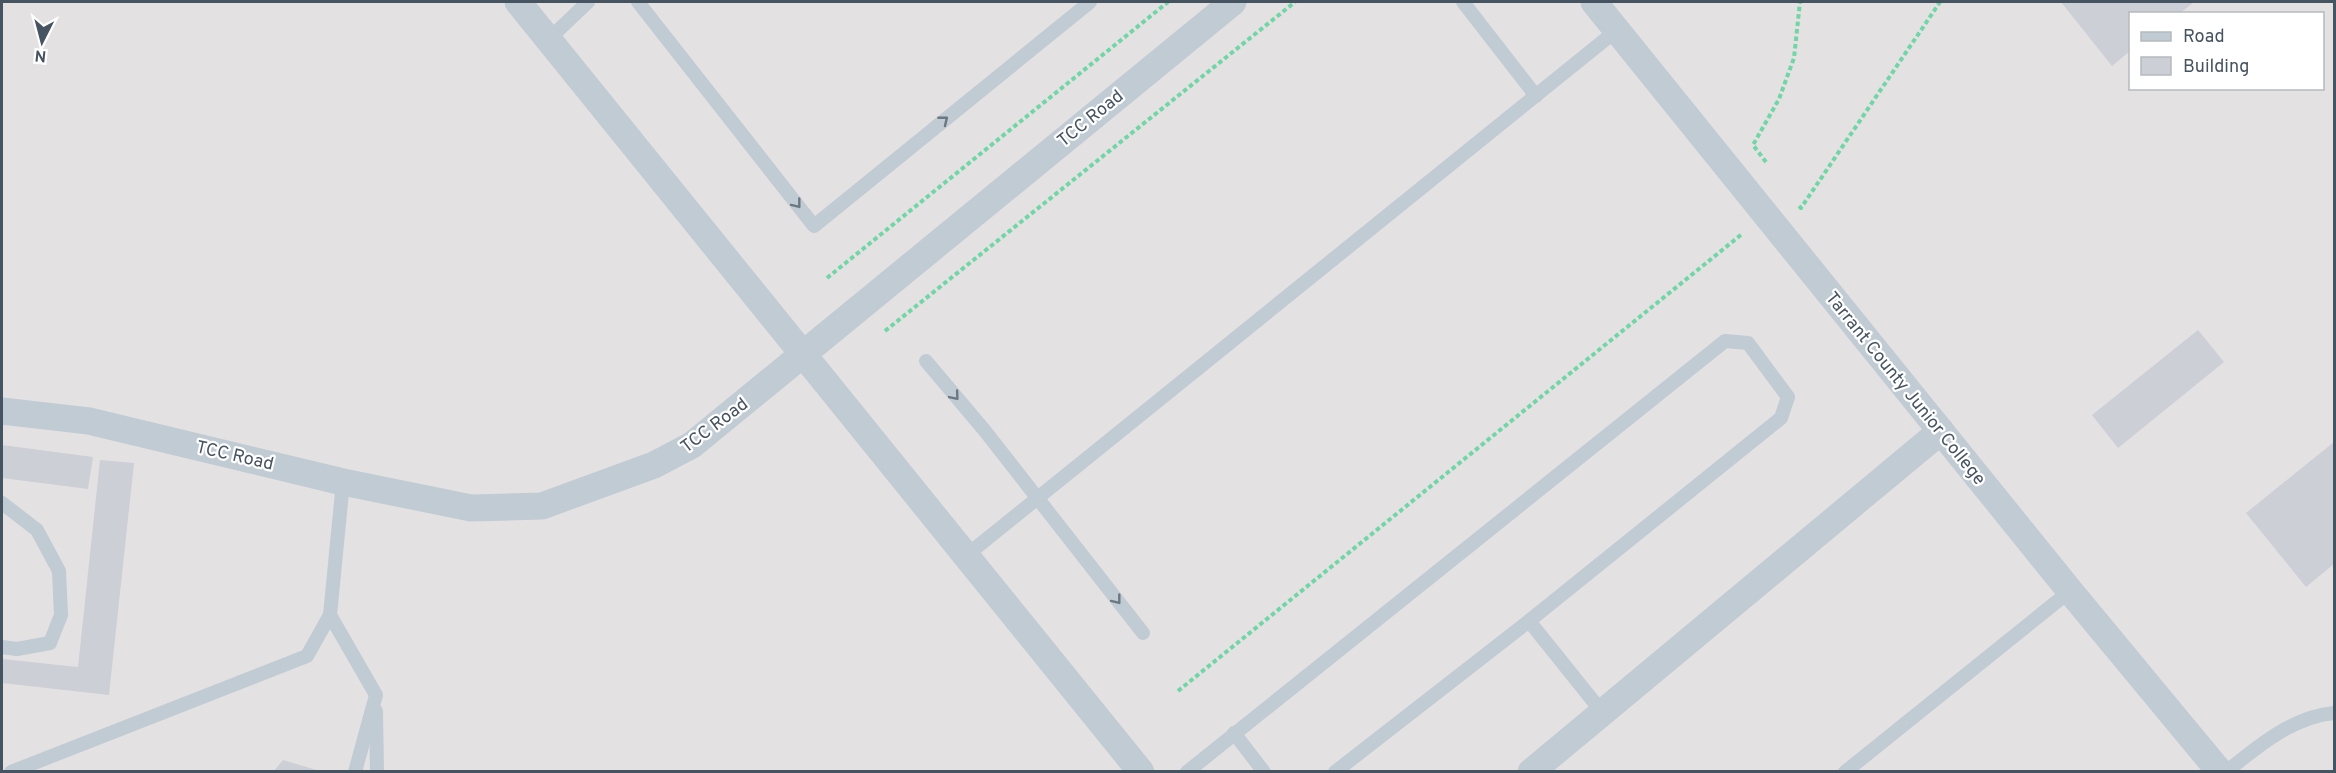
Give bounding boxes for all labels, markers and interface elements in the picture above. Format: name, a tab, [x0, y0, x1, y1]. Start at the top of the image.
north arrow	[12, 12, 72, 72]
legend	[2129, 12, 2324, 90]
text: Road	[2183, 26, 2225, 49]
text: N	[34, 44, 47, 65]
text: Building	[2183, 56, 2249, 79]
street label: TCC Road	[1053, 85, 1129, 153]
one-way arrow	[937, 116, 948, 127]
one-way arrow	[790, 198, 801, 209]
street label: Tarrant County Junior College	[1820, 288, 1990, 490]
one-way arrow	[948, 389, 959, 400]
street label: TCC Road	[677, 393, 753, 459]
street label: TCC Road	[194, 436, 276, 477]
one-way arrow	[1109, 593, 1120, 604]

